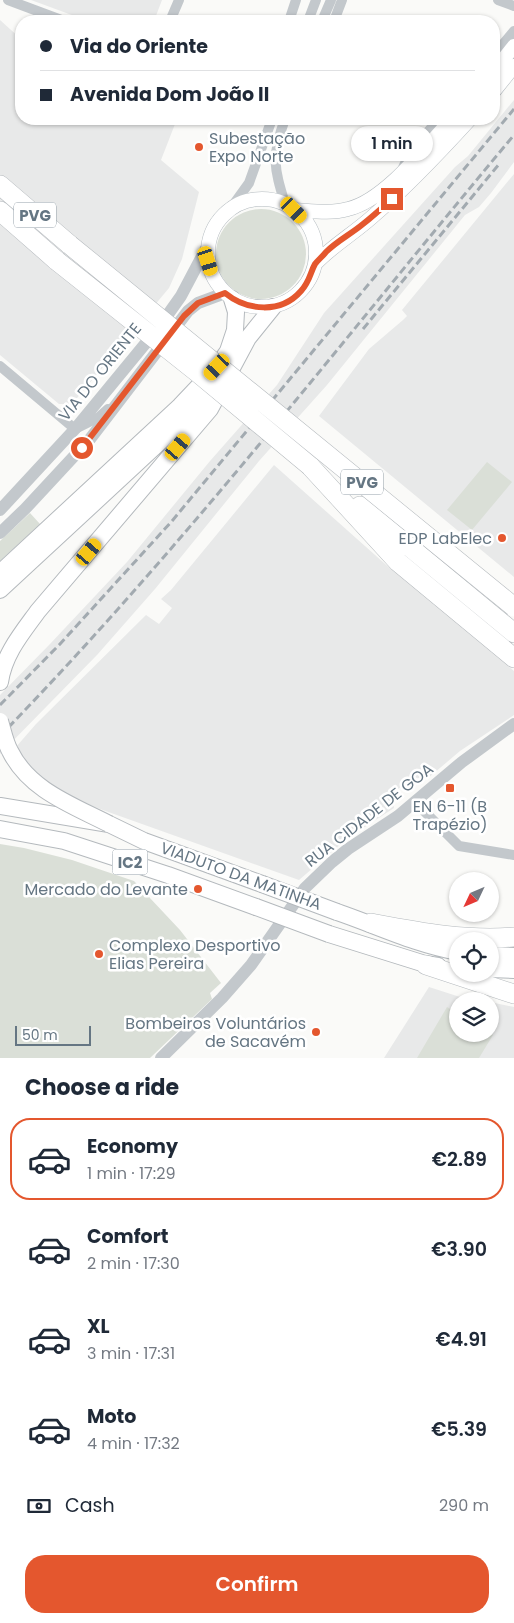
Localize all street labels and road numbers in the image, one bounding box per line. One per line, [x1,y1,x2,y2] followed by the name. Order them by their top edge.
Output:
[14,202,56,228] road number: PVG
[53,318,147,426] street label: VIA DO ORIENTE
[341,470,383,494] road number: PVG
[300,757,438,873] street label: RUA CIDADE DE GOA
[157,836,325,916] street label: VIADUTO DA MATINHA
[112,850,148,874] road number: IC2

